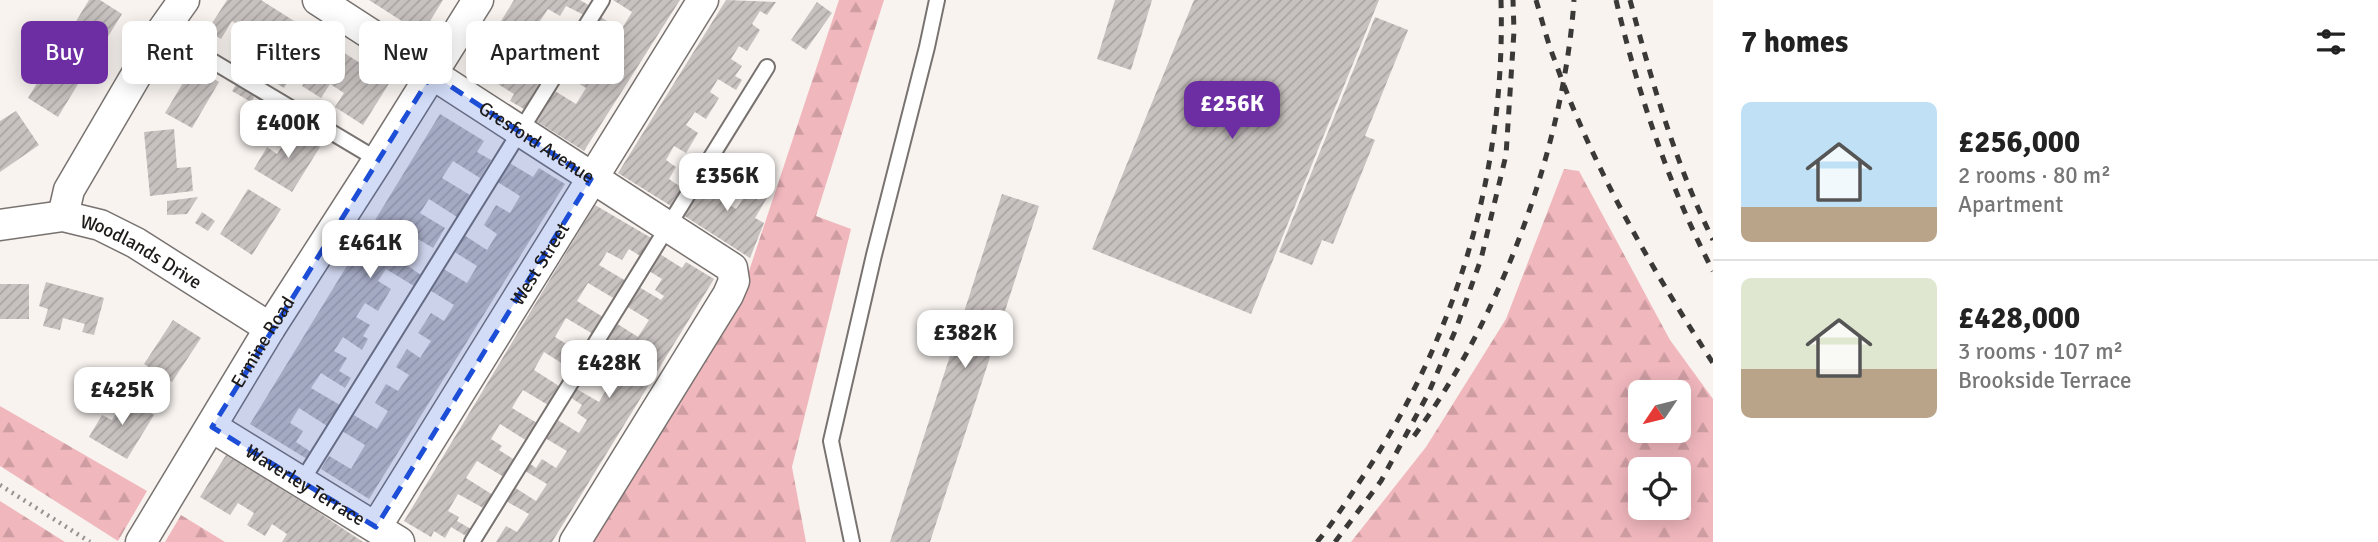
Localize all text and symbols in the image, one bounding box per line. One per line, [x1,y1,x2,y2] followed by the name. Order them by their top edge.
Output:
[21,21,108,84] chip: Buy
[122,21,217,84] chip: Rent
[231,21,345,84] chip: Filters
[359,21,452,84] chip: New
[466,21,624,84] chip: Apartment
[2312,23,2350,61] icon: filters
[1741,24,1848,61] text: 7 homes
[1183,82,1281,141] pin: £256K
[1200,89,1264,118] text: £256K
[474,96,599,189] street label: Gresford Avenue
[239,100,337,160] pin: £400K
[256,108,320,137] text: £400K
[1958,124,2080,161] text: £256,000
[1797,130,1881,214] icon: home
[678,154,776,213] pin: £356K
[695,161,759,190] text: £356K
[1958,161,2111,190] text: 2 rooms · 80 m²
[1958,190,2063,219] text: Apartment
[78,210,206,295] street label: Woodlands Drive
[505,218,575,310] street label: West Street
[321,220,419,280] pin: £461K
[338,228,402,257] text: £461K
[226,292,300,392] street label: Ermine Road
[1958,300,2080,337] text: £428,000
[1797,306,1881,390] icon: home
[916,310,1014,370] pin: £382K
[933,318,997,347] text: £382K
[1958,337,2123,366] text: 3 rooms · 107 m²
[560,340,658,400] pin: £428K
[577,348,641,377] text: £428K
[1958,366,2132,395] text: Brookside Terrace
[73,368,171,427] pin: £425K
[90,375,154,404] text: £425K
[1628,380,1690,443] north arrow
[1628,380,1691,520] map controls
[241,439,370,531] street label: Waverley Terrace
[1628,457,1691,520] button: locate

